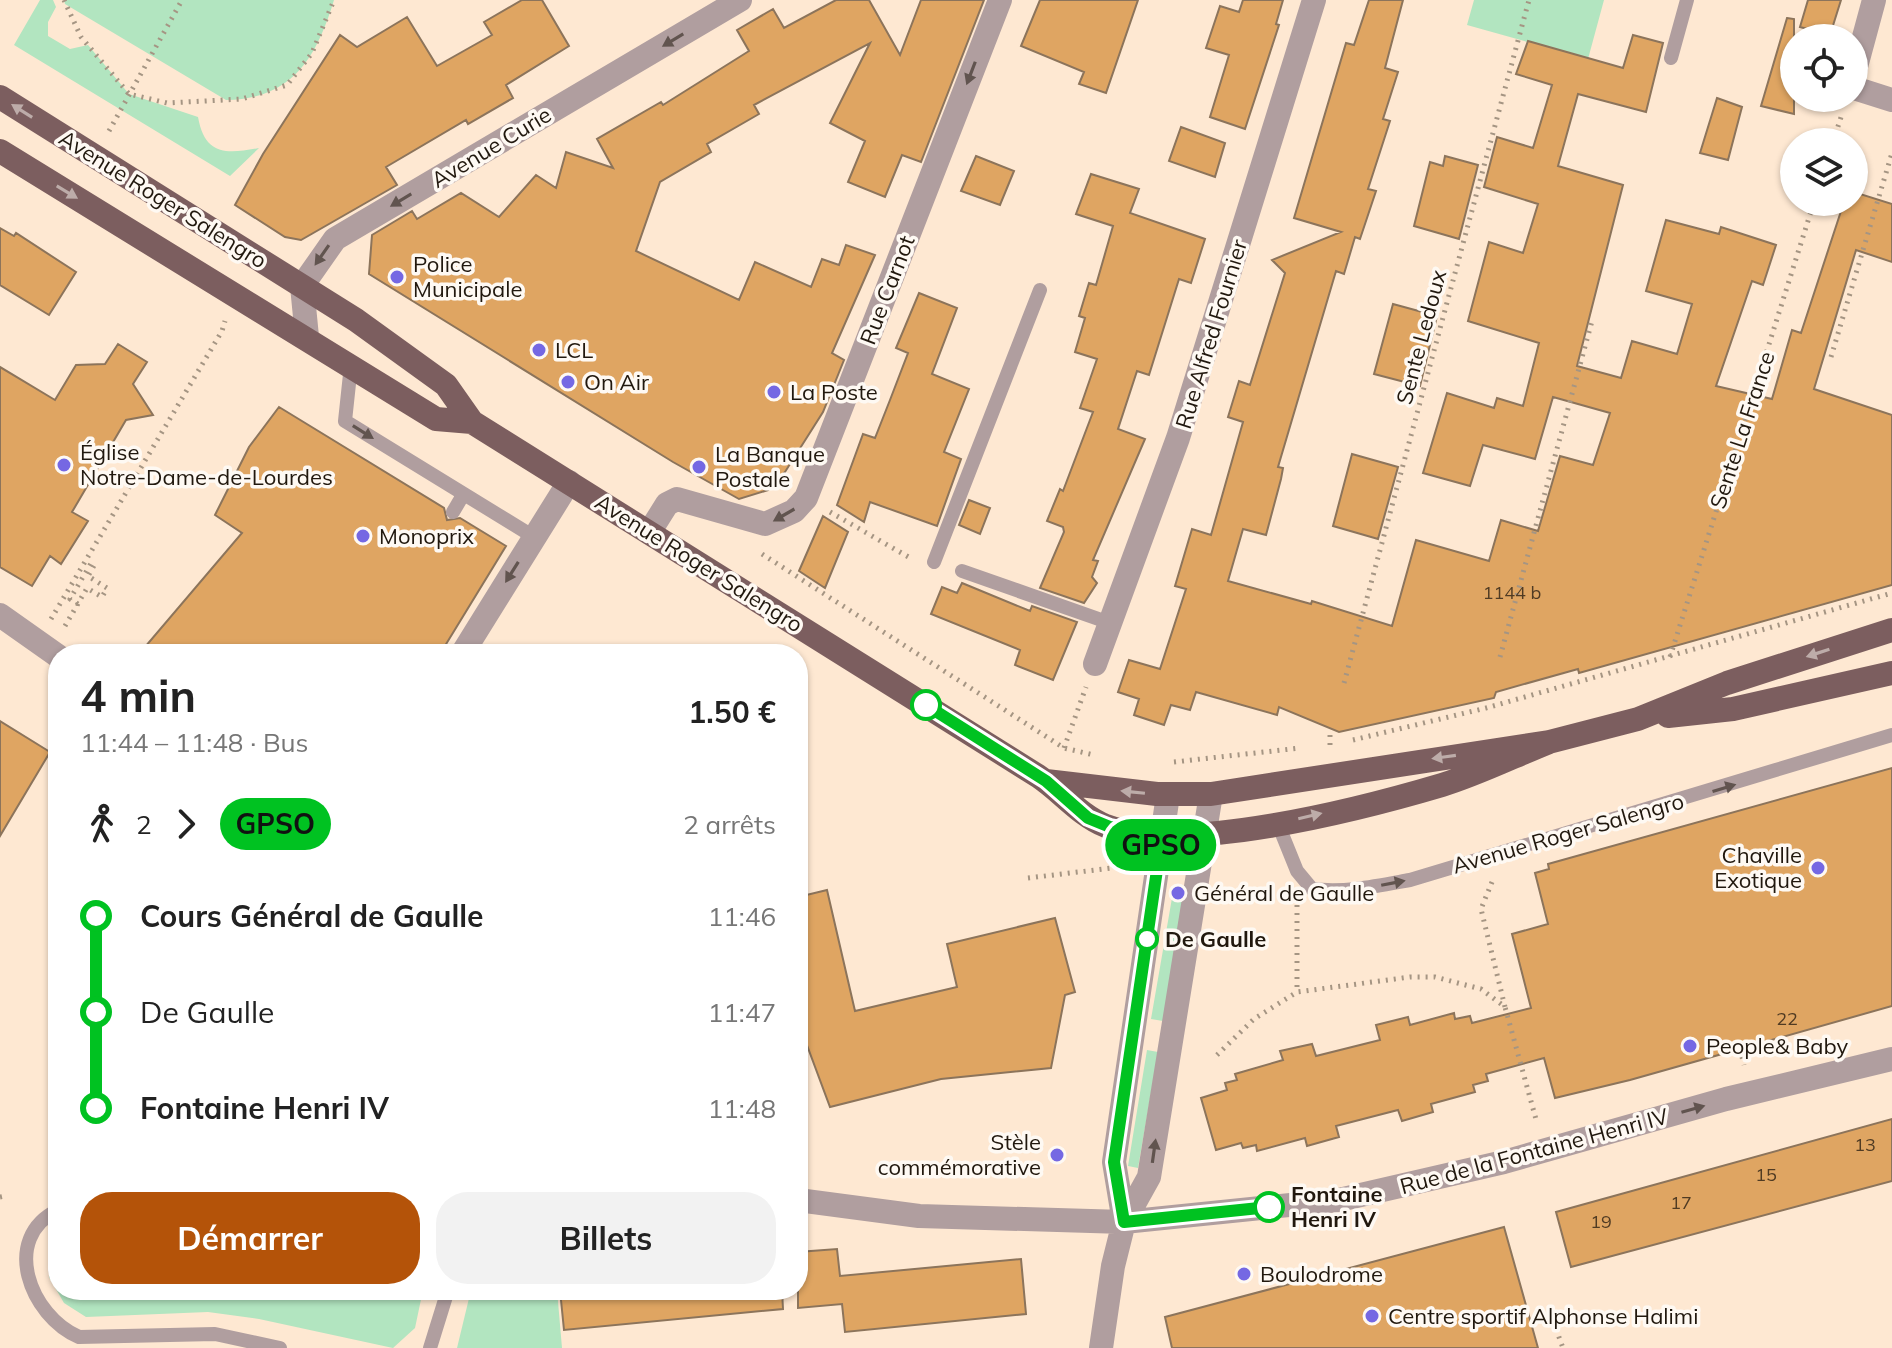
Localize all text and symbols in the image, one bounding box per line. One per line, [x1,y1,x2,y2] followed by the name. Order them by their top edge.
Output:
[1780,24,1868,216] map controls
[1780,24,1868,112] button: locate
[662,32,684,46] one-way arrow
[964,61,977,85] one-way arrow
[426,100,556,194] street label: Avenue Curie
[11,105,33,119] one-way arrow
[54,124,272,274] street label: Avenue Roger Salengro
[1780,128,1868,216] button: layers
[56,184,78,198] one-way arrow
[390,193,412,207] one-way arrow
[853,231,921,348] street label: Rue Carnot
[1169,236,1253,432] street label: Rue Alfred Fournier
[315,245,330,266] one-way arrow
[413,250,522,303] place label: Police Municipale
[1390,267,1452,407] street label: Sente Ledoux
[388,268,406,286] marker: Police Municipale
[555,336,593,364] place label: LCL
[530,341,548,359] marker: LCL
[1703,348,1781,512] street label: Sente La France
[584,368,649,396] place label: On Air
[559,373,577,391] marker: On Air
[790,378,878,406] place label: La Poste
[765,383,783,401] marker: La Poste
[352,425,374,439] one-way arrow
[80,438,333,491] place label: Église Notre-Dame-de-Lourdes
[715,440,825,493] place label: La Banque Postale
[55,456,73,474] marker: Église Notre-Dame-de-Lourdes
[690,458,708,476] marker: La Banque Postale
[590,488,808,638] street label: Avenue Roger Salengro
[773,508,795,522] one-way arrow
[379,522,474,550] place label: Monoprix
[354,527,372,545] marker: Monoprix
[506,561,520,583] one-way arrow
[1483,581,1541,604] house number: 1144 b
[1805,648,1829,660] one-way arrow
[80,668,196,723] text: 4 min
[911,690,941,720] unlabelled marker
[688,693,776,731] text: 1.50 €
[80,726,309,759] text: 11:44 – 11:48 · Bus
[1431,751,1456,764] one-way arrow
[1712,781,1736,793] one-way arrow
[1120,785,1145,798] one-way arrow
[1449,787,1687,879] street label: Avenue Roger Salengro
[80,802,124,846] icon: walk
[164,802,208,846] icon: forward
[236,806,315,841] text: GPSO
[136,808,152,841] text: 2
[683,808,776,841] text: 2 arrêts
[1297,810,1322,822] one-way arrow
[1105,819,1217,871] line badge: GPSO
[1121,827,1201,862] text: GPSO
[1714,841,1802,894] place label: Chaville Exotique
[1809,859,1827,877] marker: Chaville Exotique
[1381,876,1406,889] one-way arrow
[1194,879,1374,907] place label: Général de Gaulle
[1169,884,1187,902] marker: Général de Gaulle
[140,897,484,935] text: Cours Général de Gaulle
[708,900,776,933] text: 11:46
[1165,925,1266,953] place label: De Gaulle
[1136,928,1158,950] marker: De Gaulle
[140,993,274,1031] text: De Gaulle
[708,996,776,1029] text: 11:47
[1776,1007,1798,1030] house number: 22
[1706,1032,1848,1060] place label: People& Baby
[1681,1037,1699,1055] marker: People& Baby
[140,1089,389,1127] text: Fontaine Henri IV
[708,1092,776,1125] text: 11:48
[1397,1102,1672,1200] street label: Rue de la Fontaine Henri IV
[1680,1102,1705,1114] one-way arrow
[878,1128,1041,1181] place label: Stèle commémorative
[1854,1133,1876,1156] house number: 13
[1148,1138,1161,1163] one-way arrow
[1048,1146,1066,1164] marker: Stèle commémorative
[1755,1163,1777,1186] house number: 15
[1291,1180,1383,1233] place label: Fontaine Henri IV
[1670,1191,1692,1214] house number: 17
[80,1192,420,1284] button: Démarrer
[436,1192,776,1284] button: Billets
[1254,1192,1284,1222] marker: Fontaine Henri IV
[1590,1210,1612,1233] house number: 19
[1260,1260,1383,1288] place label: Boulodrome
[1235,1265,1253,1283] marker: Boulodrome
[1388,1302,1698,1330] place label: Centre sportif Alphonse Halimi
[1363,1307,1381,1325] marker: Centre sportif Alphonse Halimi

